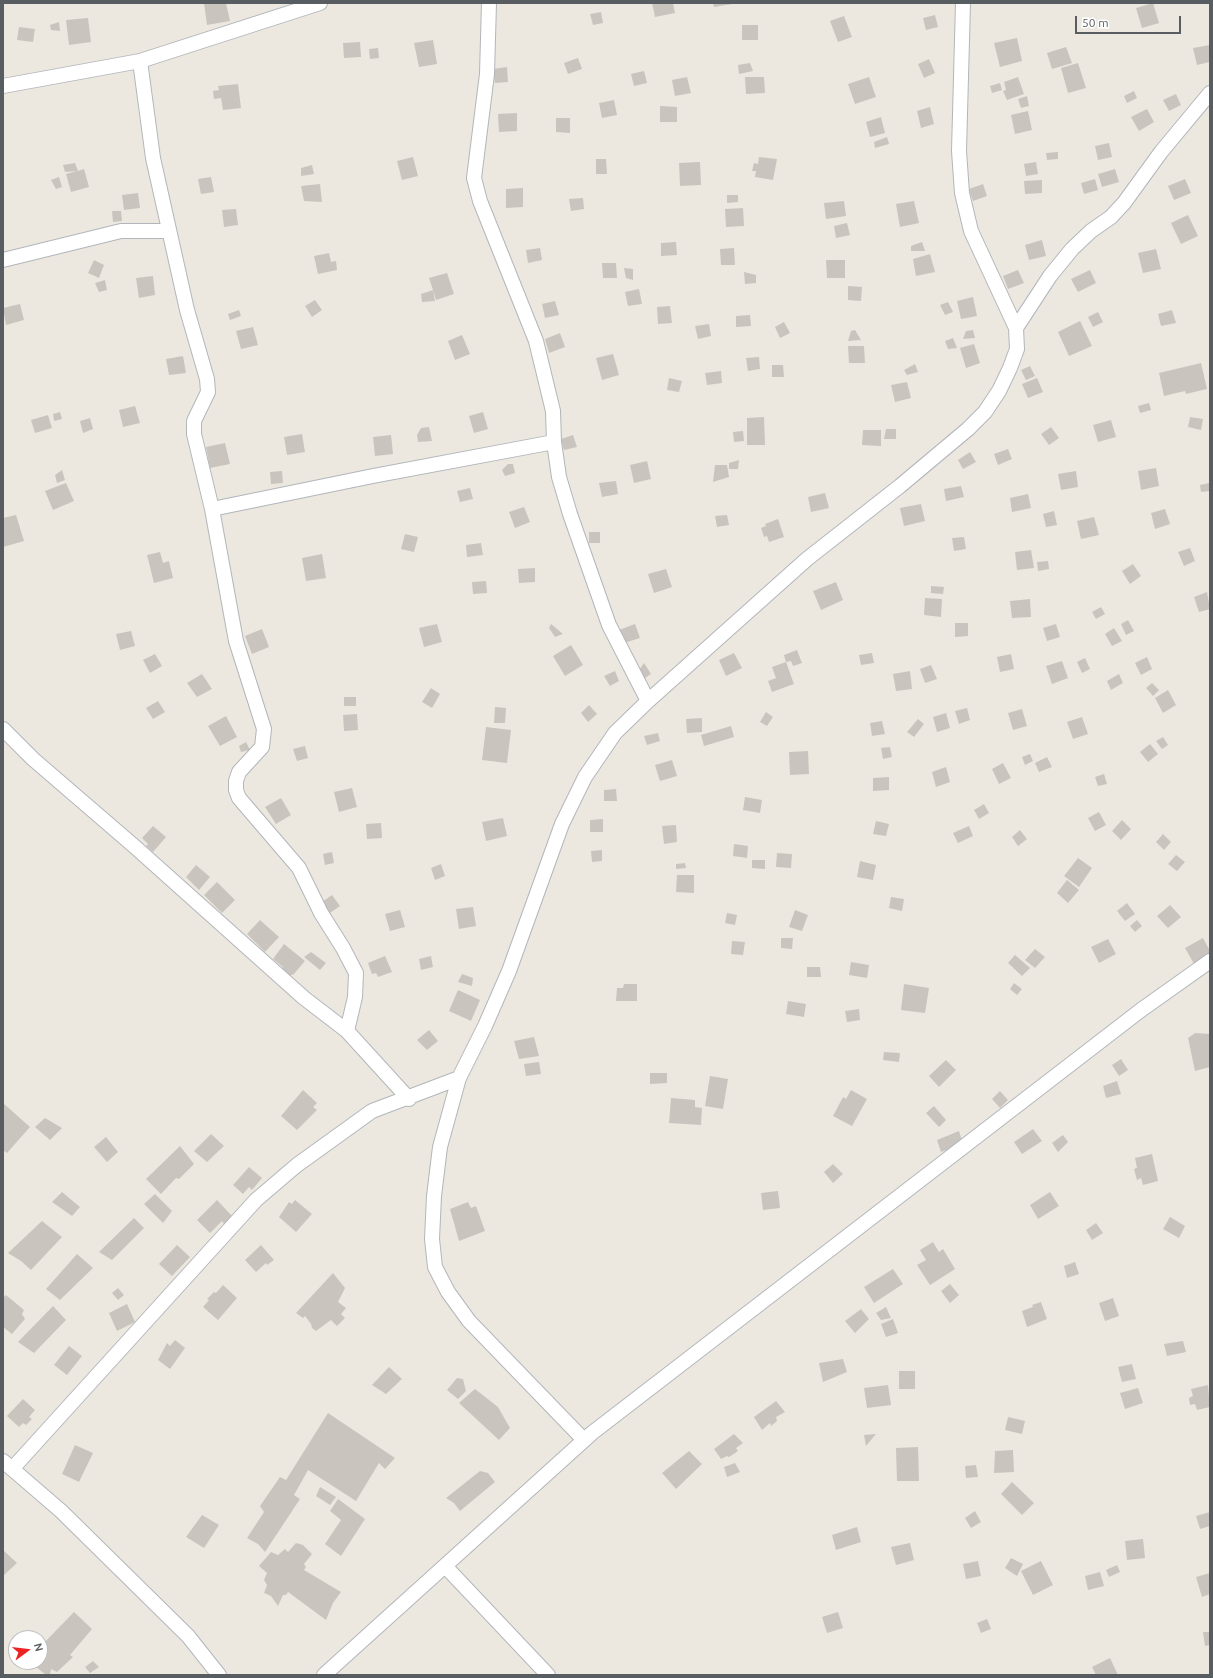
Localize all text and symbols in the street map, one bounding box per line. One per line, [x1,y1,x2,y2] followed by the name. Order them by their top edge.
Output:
[1077,8,1183,34] scale bar
[1082,16,1109,29] text: 50 m
[8,1630,48,1670] north arrow
[32,1642,45,1653] text: N

